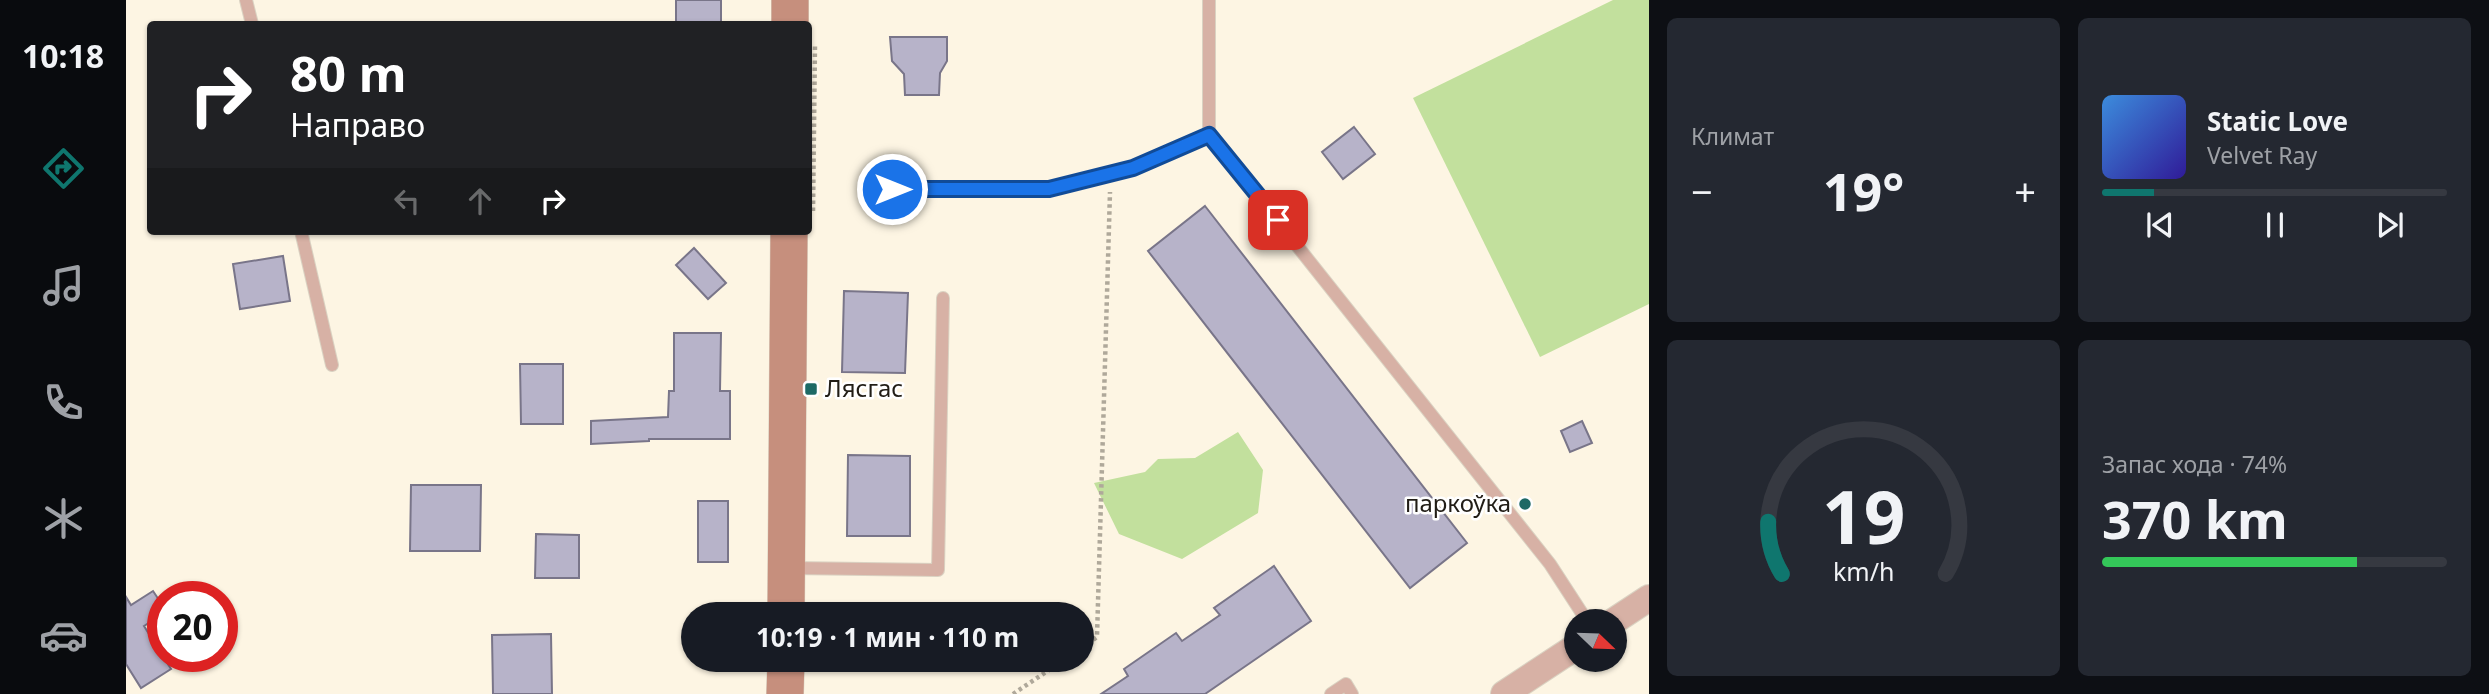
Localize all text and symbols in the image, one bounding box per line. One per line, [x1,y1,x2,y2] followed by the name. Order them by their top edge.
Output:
[22,34,104,77] text: 10:18
[290,40,407,106] text: 80 m
[175,49,266,140] icon: right
[290,103,425,146] text: Направо
[2207,103,2348,139] text: Static Love
[1691,120,1774,152] text: Климат
[2207,139,2317,171] text: Velvet Ray
[39,144,88,193] icon: directions
[855,152,929,226] position arrow
[1823,155,1904,226] text: 19°
[1691,165,1713,217] text: −
[2014,165,2036,217] text: +
[388,182,426,220] icon: left
[461,182,499,220] icon: ahead
[534,182,572,220] icon: right
[1248,190,1308,250] pin
[1259,201,1297,239] icon: arrive
[2141,206,2179,244] icon: previous
[2256,206,2294,244] icon: pause
[2371,206,2409,244] icon: next
[39,261,88,310] icon: music
[825,371,903,404] place label: Лясгас
[39,378,88,427] icon: phone
[803,381,819,397] marker: Лясгас
[2102,448,2287,480] text: Запас хода · 74%
[1822,466,1905,565] text: 19
[2102,483,2288,554] text: 370 km
[1405,486,1511,519] place label: паркоўка
[39,494,88,543] icon: climate
[1517,496,1533,512] marker: паркоўка
[1833,554,1894,588] text: km/h
[147,581,238,672] speed limit sign: 20
[1564,609,1628,672] north arrow
[1564,609,1627,672] map controls
[39,611,88,660] icon: car
[756,619,1019,655] text: 10:19 · 1 мин · 110 m

